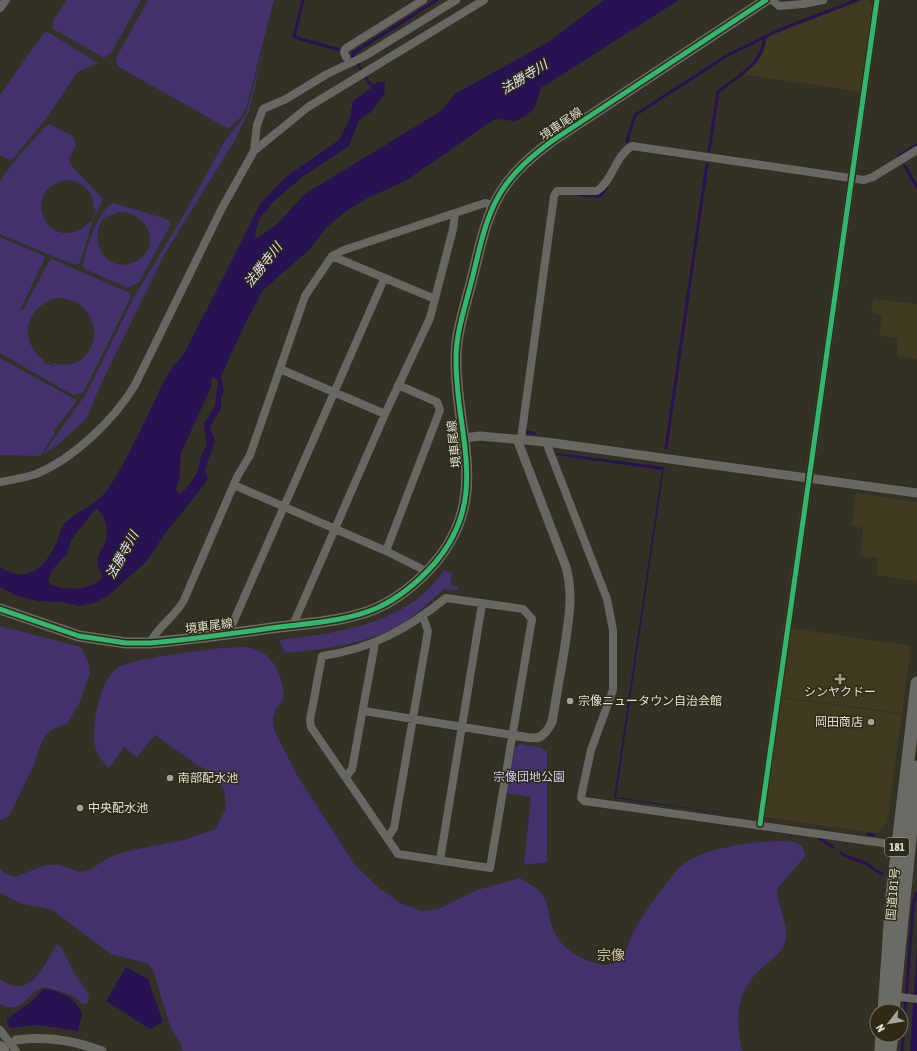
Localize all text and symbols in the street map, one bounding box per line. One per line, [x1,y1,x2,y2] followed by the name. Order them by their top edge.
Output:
[498,56,552,97] water label: 法勝寺川
[537,105,585,143] street label: 境車尾線
[241,238,286,290] water label: 法勝寺川
[445,419,463,469] street label: 境車尾線
[103,527,142,581] water label: 法勝寺川
[184,616,234,636] street label: 境車尾線
[835,674,845,684] marker: シンヤクドー
[804,685,876,699] place label: シンヤクドー
[578,694,722,708] place label: 宗像ニュータウン自治会館
[565,696,575,706] marker: 宗像ニュータウン自治会館
[815,715,863,729] place label: 岡田商店
[866,717,876,727] marker: 岡田商店
[493,770,565,784] park label: 宗像団地公園
[178,771,238,785] place label: 南部配水池
[165,773,175,783] marker: 南部配水池
[88,801,148,815] place label: 中央配水池
[75,803,85,813] marker: 中央配水池
[885,838,909,856] road number: 181
[884,867,902,921] street label: 国道181号
[597,947,625,963] district label: 宗像
[869,1003,909,1043] north arrow
[874,1022,887,1034] text: N

